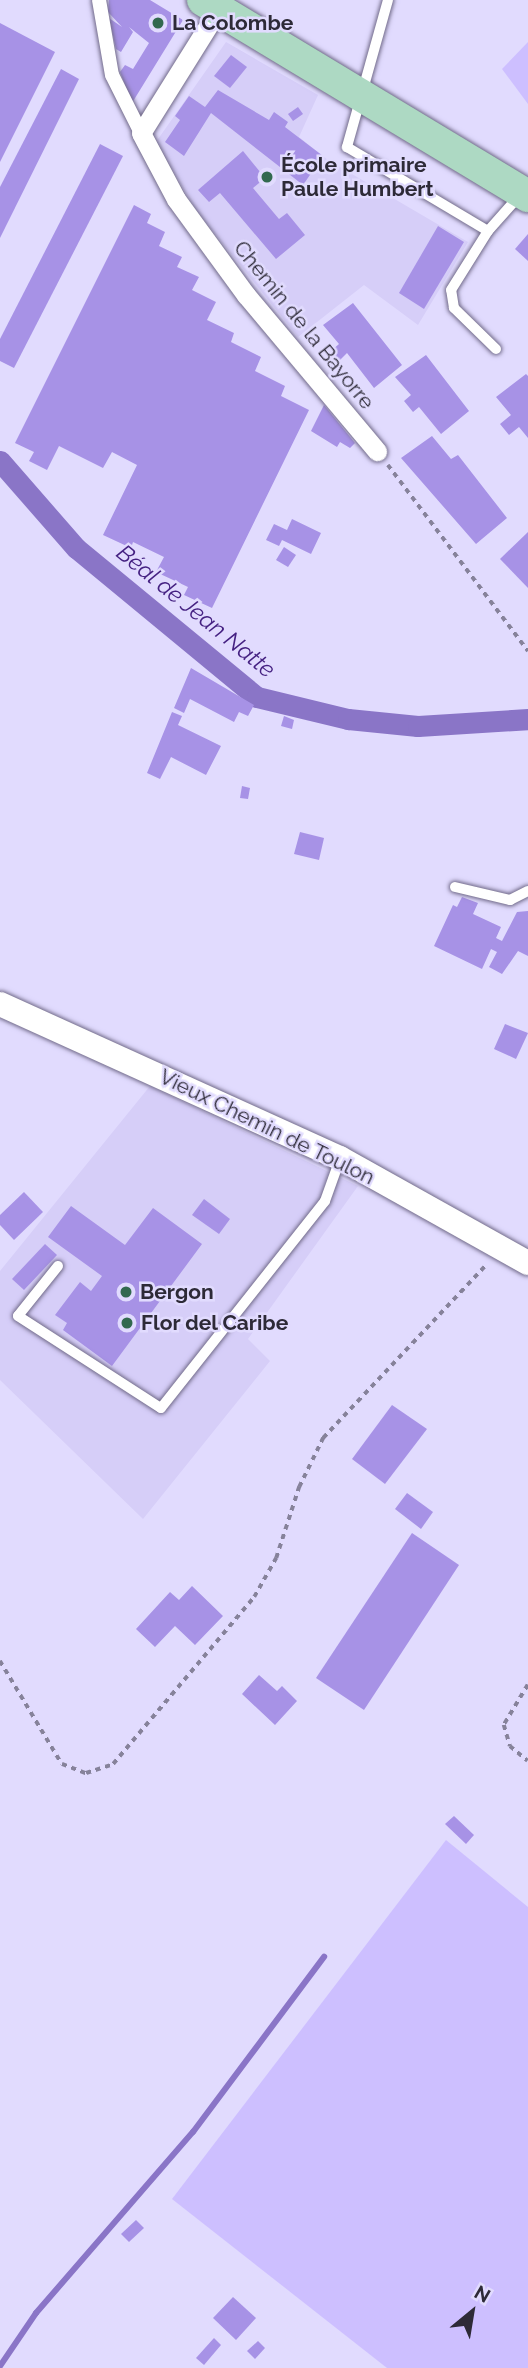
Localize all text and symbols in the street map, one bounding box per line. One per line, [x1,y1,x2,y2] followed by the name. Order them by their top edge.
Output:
[172,10,293,36] place label: La Colombe
[150,15,166,31] marker: La Colombe
[281,152,434,202] place label: École primaire Paule Humbert
[259,169,275,185] marker: École primaire Paule Humbert
[228,236,380,414] street label: Chemin de la Bayorre
[111,538,281,684] water label: Béal de Jean Natte
[155,1064,379,1190] street label: Vieux Chemin de Toulon
[140,1279,214,1305] place label: Bergon
[118,1284,134,1300] marker: Bergon
[141,1310,289,1336] place label: Flor del Caribe
[119,1315,135,1331] marker: Flor del Caribe
[437,2277,507,2347] north arrow
[471,2281,494,2307] text: N

